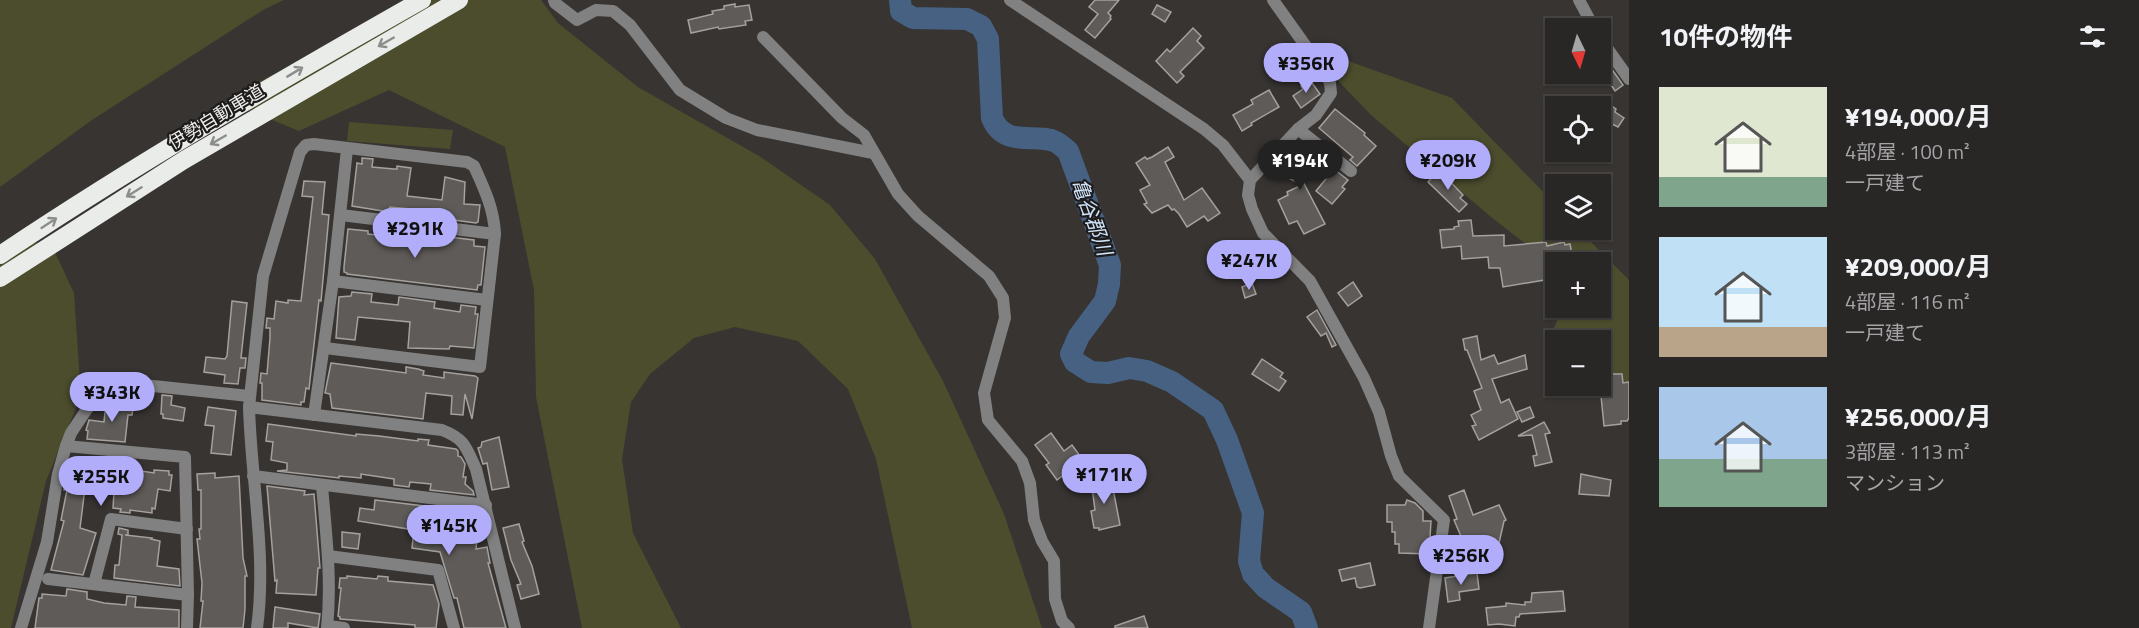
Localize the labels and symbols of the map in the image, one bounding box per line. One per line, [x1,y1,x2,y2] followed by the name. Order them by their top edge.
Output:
[1545,18,1611,84] north arrow
[378,36,395,48] one-way arrow
[1264,43,1348,94] pin: ¥356K
[286,65,303,77] one-way arrow
[163,77,269,156] street label: 伊勢自動車道
[210,135,227,147] one-way arrow
[1258,140,1342,191] pin: ¥194K
[1406,140,1490,191] pin: ¥209K
[1064,174,1121,262] water label: 亀谷郡川
[126,185,143,198] one-way arrow
[373,208,457,259] pin: ¥291K
[40,216,57,229] one-way arrow
[1207,240,1291,291] pin: ¥247K
[70,372,154,423] pin: ¥343K
[1062,454,1146,505] pin: ¥171K
[59,456,143,507] pin: ¥255K
[407,505,491,556] pin: ¥145K
[1419,535,1503,586] pin: ¥256K

